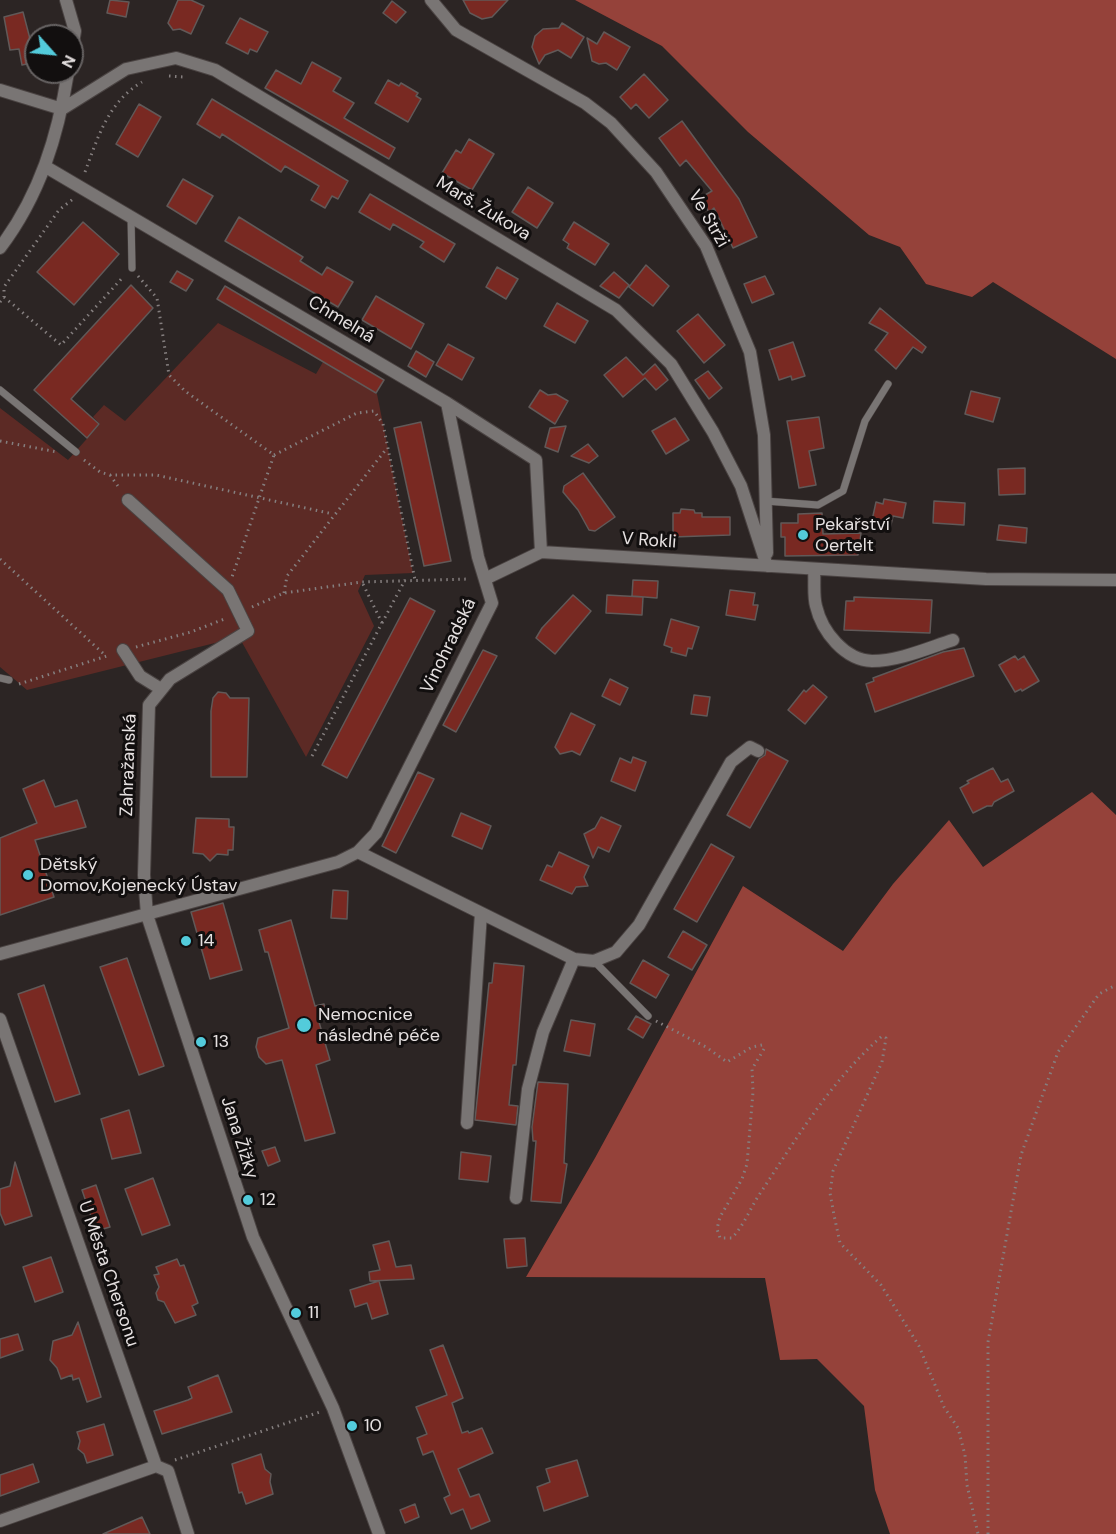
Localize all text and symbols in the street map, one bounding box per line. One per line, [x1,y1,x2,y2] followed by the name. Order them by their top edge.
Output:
[24,24,84,84] north arrow
[57,52,81,71] text: N
[432,172,534,246] street label: Marš. Žukova
[683,186,733,252] street label: Ve Strži
[304,292,378,348] street label: Chmelná
[815,514,890,556] place label: Pekařství Oertelt
[621,528,677,554] street label: V Rokli
[796,528,810,542] marker: Pekařství Oertelt
[417,595,481,697] street label: Vinohradská
[116,713,142,817] street label: Zahražanská
[40,854,238,896] place label: Dětský Domov,Kojenecký Ústav
[21,868,35,882] marker: Dětský Domov,Kojenecký Ústav
[198,930,215,952] place label: 14
[179,934,193,948] marker: 14
[318,1004,440,1046] place label: Nemocnice následné péče
[295,1016,313,1034] marker: Nemocnice následné péče
[213,1031,229,1053] place label: 13
[194,1035,208,1049] marker: 13
[216,1094,262,1182] street label: Jana Žižky
[260,1189,276,1211] place label: 12
[241,1193,255,1207] marker: 12
[73,1198,143,1350] street label: U Města Chersonu
[308,1302,319,1324] place label: 11
[289,1306,303,1320] marker: 11
[364,1415,382,1437] place label: 10
[345,1419,359,1433] marker: 10

